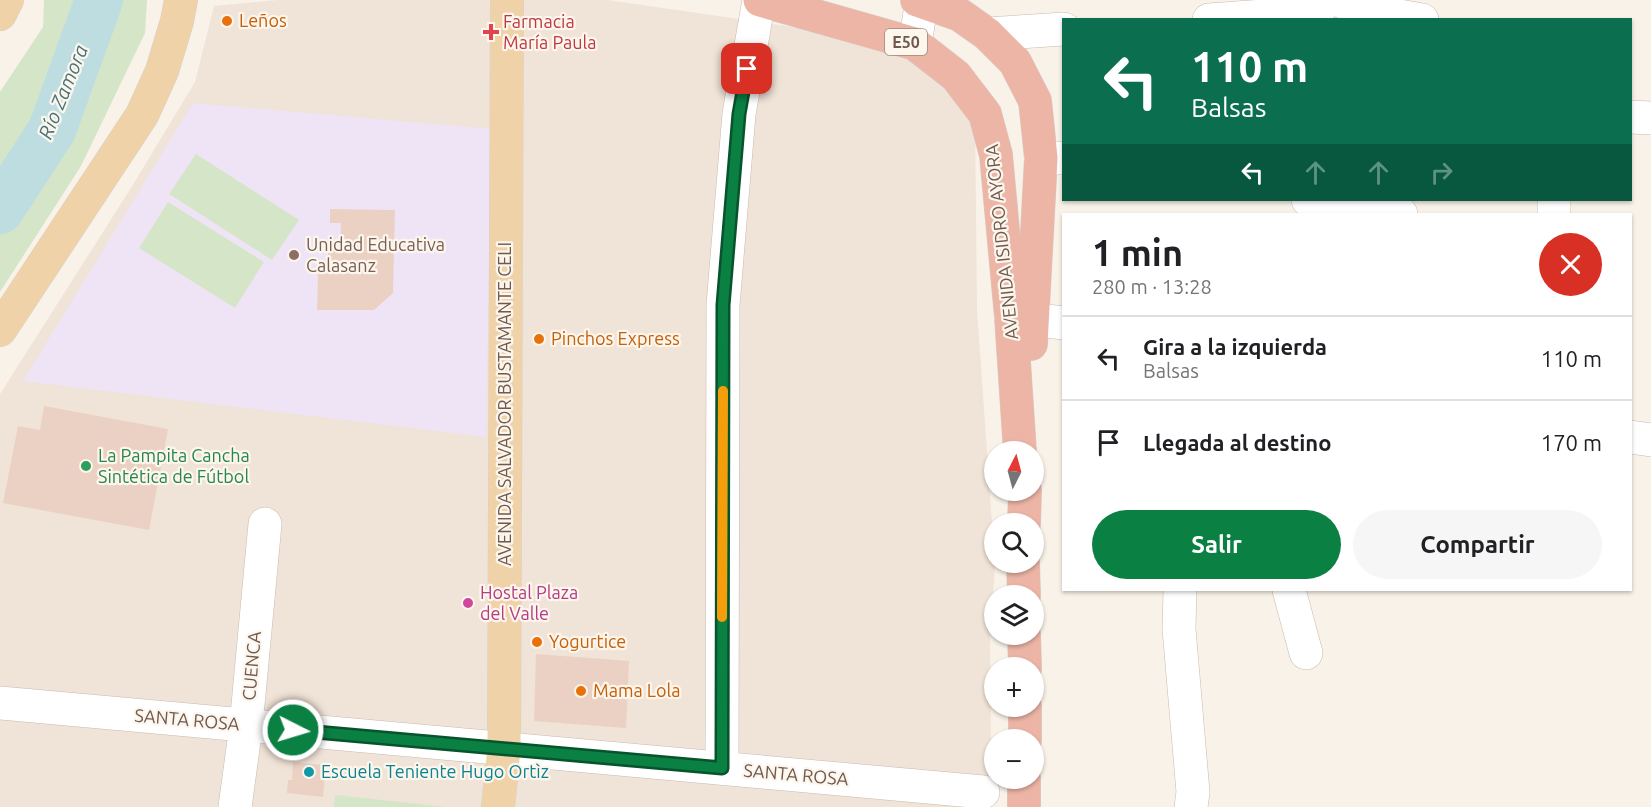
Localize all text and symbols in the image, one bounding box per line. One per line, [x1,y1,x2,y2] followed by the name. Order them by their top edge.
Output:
[239,10,287,30] place label: Leños
[503,11,597,52] place label: Farmacia María Paula
[220,14,234,28] marker: Leños
[484,25,498,39] marker: Farmacia María Paula
[885,29,927,55] road number: E50
[33,41,92,142] water label: Río Zamora
[1092,42,1170,120] icon: left
[721,43,772,94] pin
[1191,43,1308,90] text: 110 m
[730,52,763,85] icon: arrive
[1191,92,1266,122] text: Balsas
[981,143,1021,341] street label: AVENIDA ISIDRO AYORA
[1236,156,1269,189] icon: left
[1299,156,1332,189] icon: ahead
[1362,156,1395,189] icon: ahead
[1425,156,1458,189] icon: right
[1092,232,1183,273] text: 1 min
[1539,233,1602,296] button: close
[306,234,445,275] place label: Unidad Educativa Calasanz
[494,242,514,566] street label: AVENIDA SALVADOR BUSTAMANTE CELI
[287,248,301,262] marker: Unidad Educativa Calasanz
[1092,275,1212,298] text: 280 m · 13:28
[551,328,680,348] place label: Pinchos Express
[532,332,546,346] marker: Pinchos Express
[1143,334,1327,359] text: Gira a la izquierda
[1092,342,1125,375] icon: left
[1541,346,1602,371] text: 110 m
[1143,359,1199,382] text: Balsas
[1092,426,1125,459] icon: arrive
[1143,430,1331,455] text: Llegada al destino
[1541,430,1602,455] text: 170 m
[984,441,1044,501] north arrow
[984,441,1044,789] map controls
[98,445,250,486] place label: La Pampita Cancha Sintética de Fútbol
[79,459,93,473] marker: La Pampita Cancha Sintética de Fútbol
[1092,510,1341,579] button: Salir
[1353,510,1602,579] button: Compartir
[984,513,1044,573] button: search
[480,582,578,623] place label: Hostal Plaza del Valle
[984,585,1044,645] button: layers
[461,596,475,610] marker: Hostal Plaza del Valle
[238,630,264,701] street label: CUENCA
[549,631,626,651] place label: Yogurtice
[530,635,544,649] marker: Yogurtice
[984,657,1044,717] button: +
[593,680,681,700] place label: Mama Lola
[574,684,588,698] marker: Mama Lola
[261,698,325,762] position arrow
[134,704,241,734] street label: SANTA ROSA
[984,729,1044,789] button: −
[743,759,850,789] street label: SANTA ROSA
[321,761,549,781] place label: Escuela Teniente Hugo Ortìz
[302,765,316,779] marker: Escuela Teniente Hugo Ortìz

